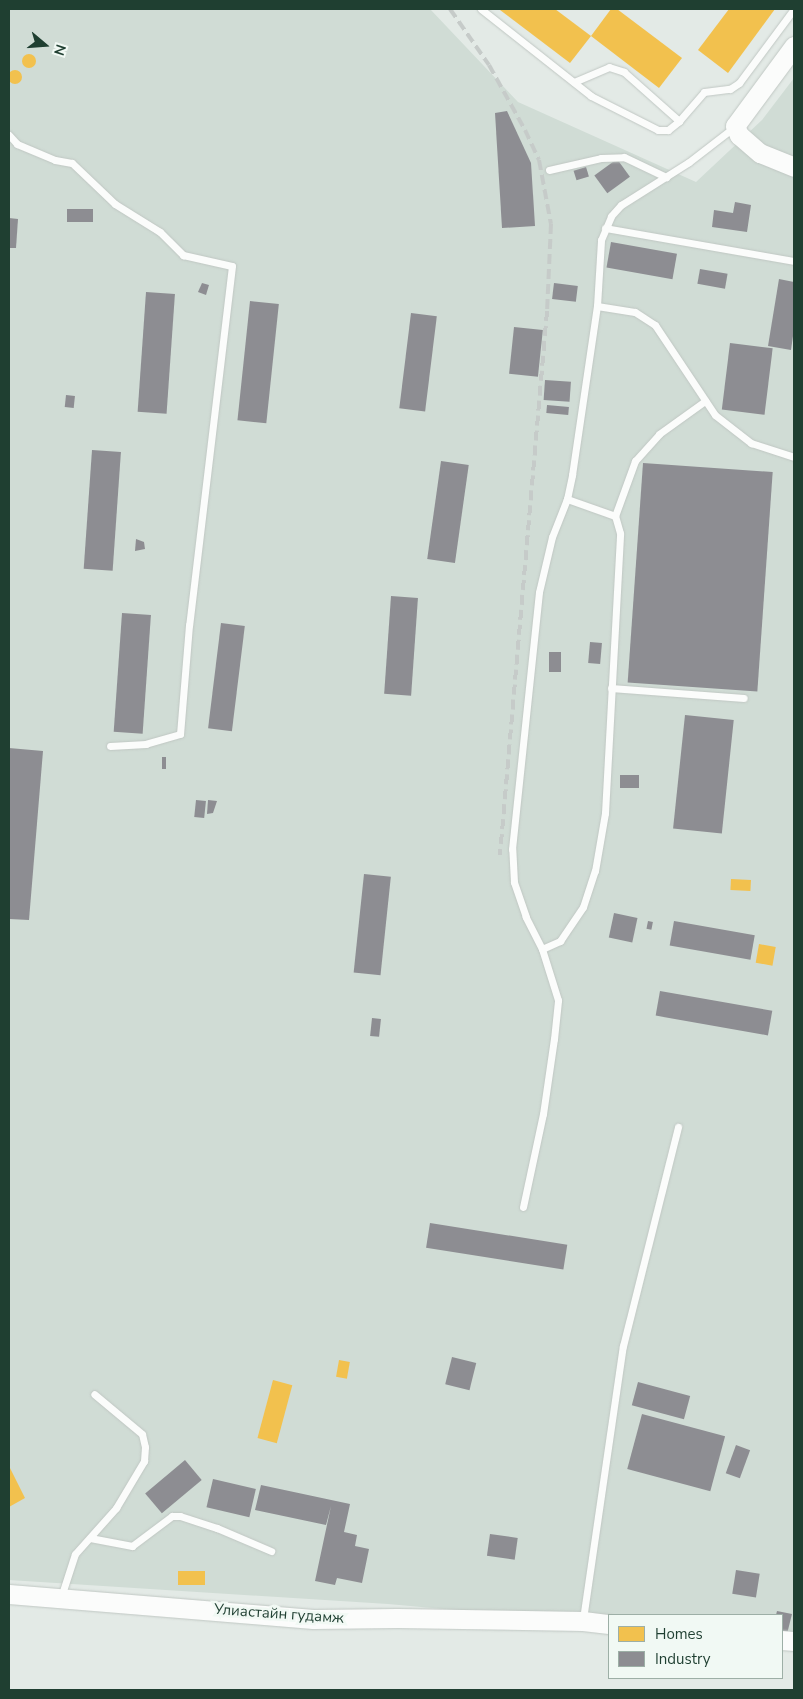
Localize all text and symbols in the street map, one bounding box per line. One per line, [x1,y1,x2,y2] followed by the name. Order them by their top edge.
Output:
[20,20,70,70] north arrow
[49,42,70,58] text: N
[214,1600,344,1628] street label: Улиастайн гудамж
[608,1614,783,1679] legend
[655,1624,703,1644] text: Homes
[655,1649,710,1669] text: Industry

